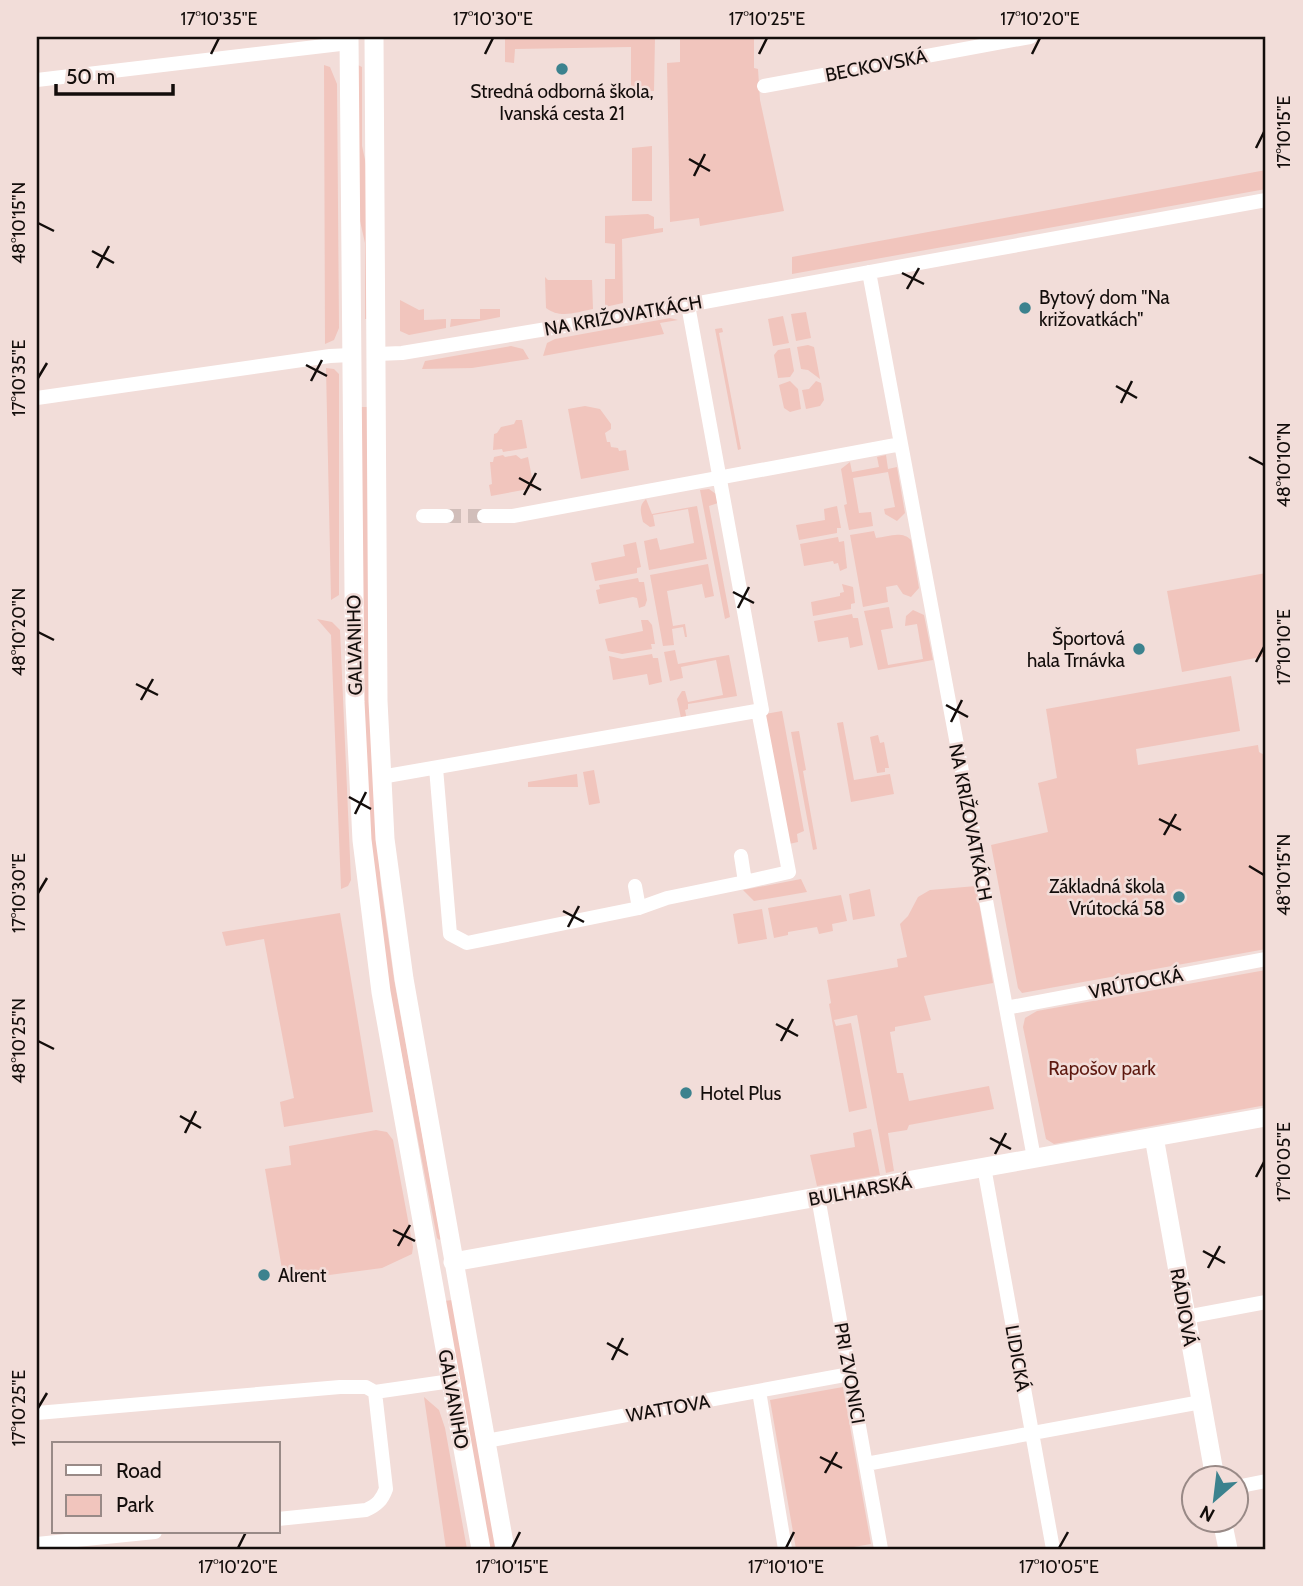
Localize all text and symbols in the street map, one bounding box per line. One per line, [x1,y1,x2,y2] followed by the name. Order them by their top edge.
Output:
[181,8,257,30] text: 17°10'35"E
[453,8,533,30] text: 17°10'30"E
[729,8,805,30] text: 17°10'25"E
[1000,8,1080,30] text: 17°10'20"E
[823,43,929,87] street label: BECKOVSKÁ
[56,52,173,96] scale bar
[554,61,570,77] marker: Stredná odborná škola, Ivanská cesta 21
[66,64,115,89] text: 50 m
[470,80,654,125] place label: Stredná odborná škola, Ivanská cesta 21
[1273,95,1295,169] text: 17°10'15"E
[8,182,30,264] text: 48°10'15"N
[1039,286,1170,331] place label: Bytový dom "Na križovatkách"
[542,289,704,341] street label: NA KRIŽOVATKÁCH
[1017,300,1033,316] marker: Bytový dom "Na križovatkách"
[8,340,30,416] text: 17°10'35"E
[1273,423,1295,507] text: 48°10'10"N
[8,588,30,676] text: 48°10'20"N
[342,594,367,696] street label: GALVANIHO
[1273,609,1295,685] text: 17°10'10"E
[1027,626,1125,672] place label: Športová hala Trnávka
[1131,641,1147,657] marker: Športová hala Trnávka
[944,741,998,903] street label: NA KRIŽOVATKÁCH
[1273,834,1295,916] text: 48°10'15"N
[8,853,30,933] text: 17°10'30"E
[1049,875,1165,920] place label: Základná škola Vrútocká 58
[1171,889,1187,905] marker: Základná škola Vrútocká 58
[1087,962,1185,1004] street label: VRÚTOCKÁ
[8,998,30,1084] text: 48°10'25"N
[1048,1057,1156,1080] park label: Rapošov park
[700,1082,781,1105] place label: Hotel Plus
[678,1085,694,1101] marker: Hotel Plus
[1273,1122,1295,1202] text: 17°10'05"E
[806,1169,914,1211] street label: BULHARSKÁ
[278,1264,327,1287] place label: Alrent
[1165,1266,1203,1348] street label: RÁDIOVÁ
[256,1267,272,1283] marker: Alrent
[829,1321,870,1426] street label: PRI ZVONICI
[1000,1323,1036,1393] street label: LIDICKÁ
[433,1348,474,1451] street label: GALVANIHO
[8,1370,30,1446] text: 17°10'25"E
[624,1390,712,1427] street label: WATTOVA
[52,1442,280,1534] legend
[116,1458,162,1483] text: Road
[1180,1464,1250,1534] north arrow
[116,1492,154,1517] text: Park
[1196,1500,1219,1527] text: N
[198,1556,278,1578] text: 17°10'20"E
[475,1556,549,1578] text: 17°10'15"E
[748,1556,824,1578] text: 17°10'10"E
[1019,1556,1099,1578] text: 17°10'05"E

